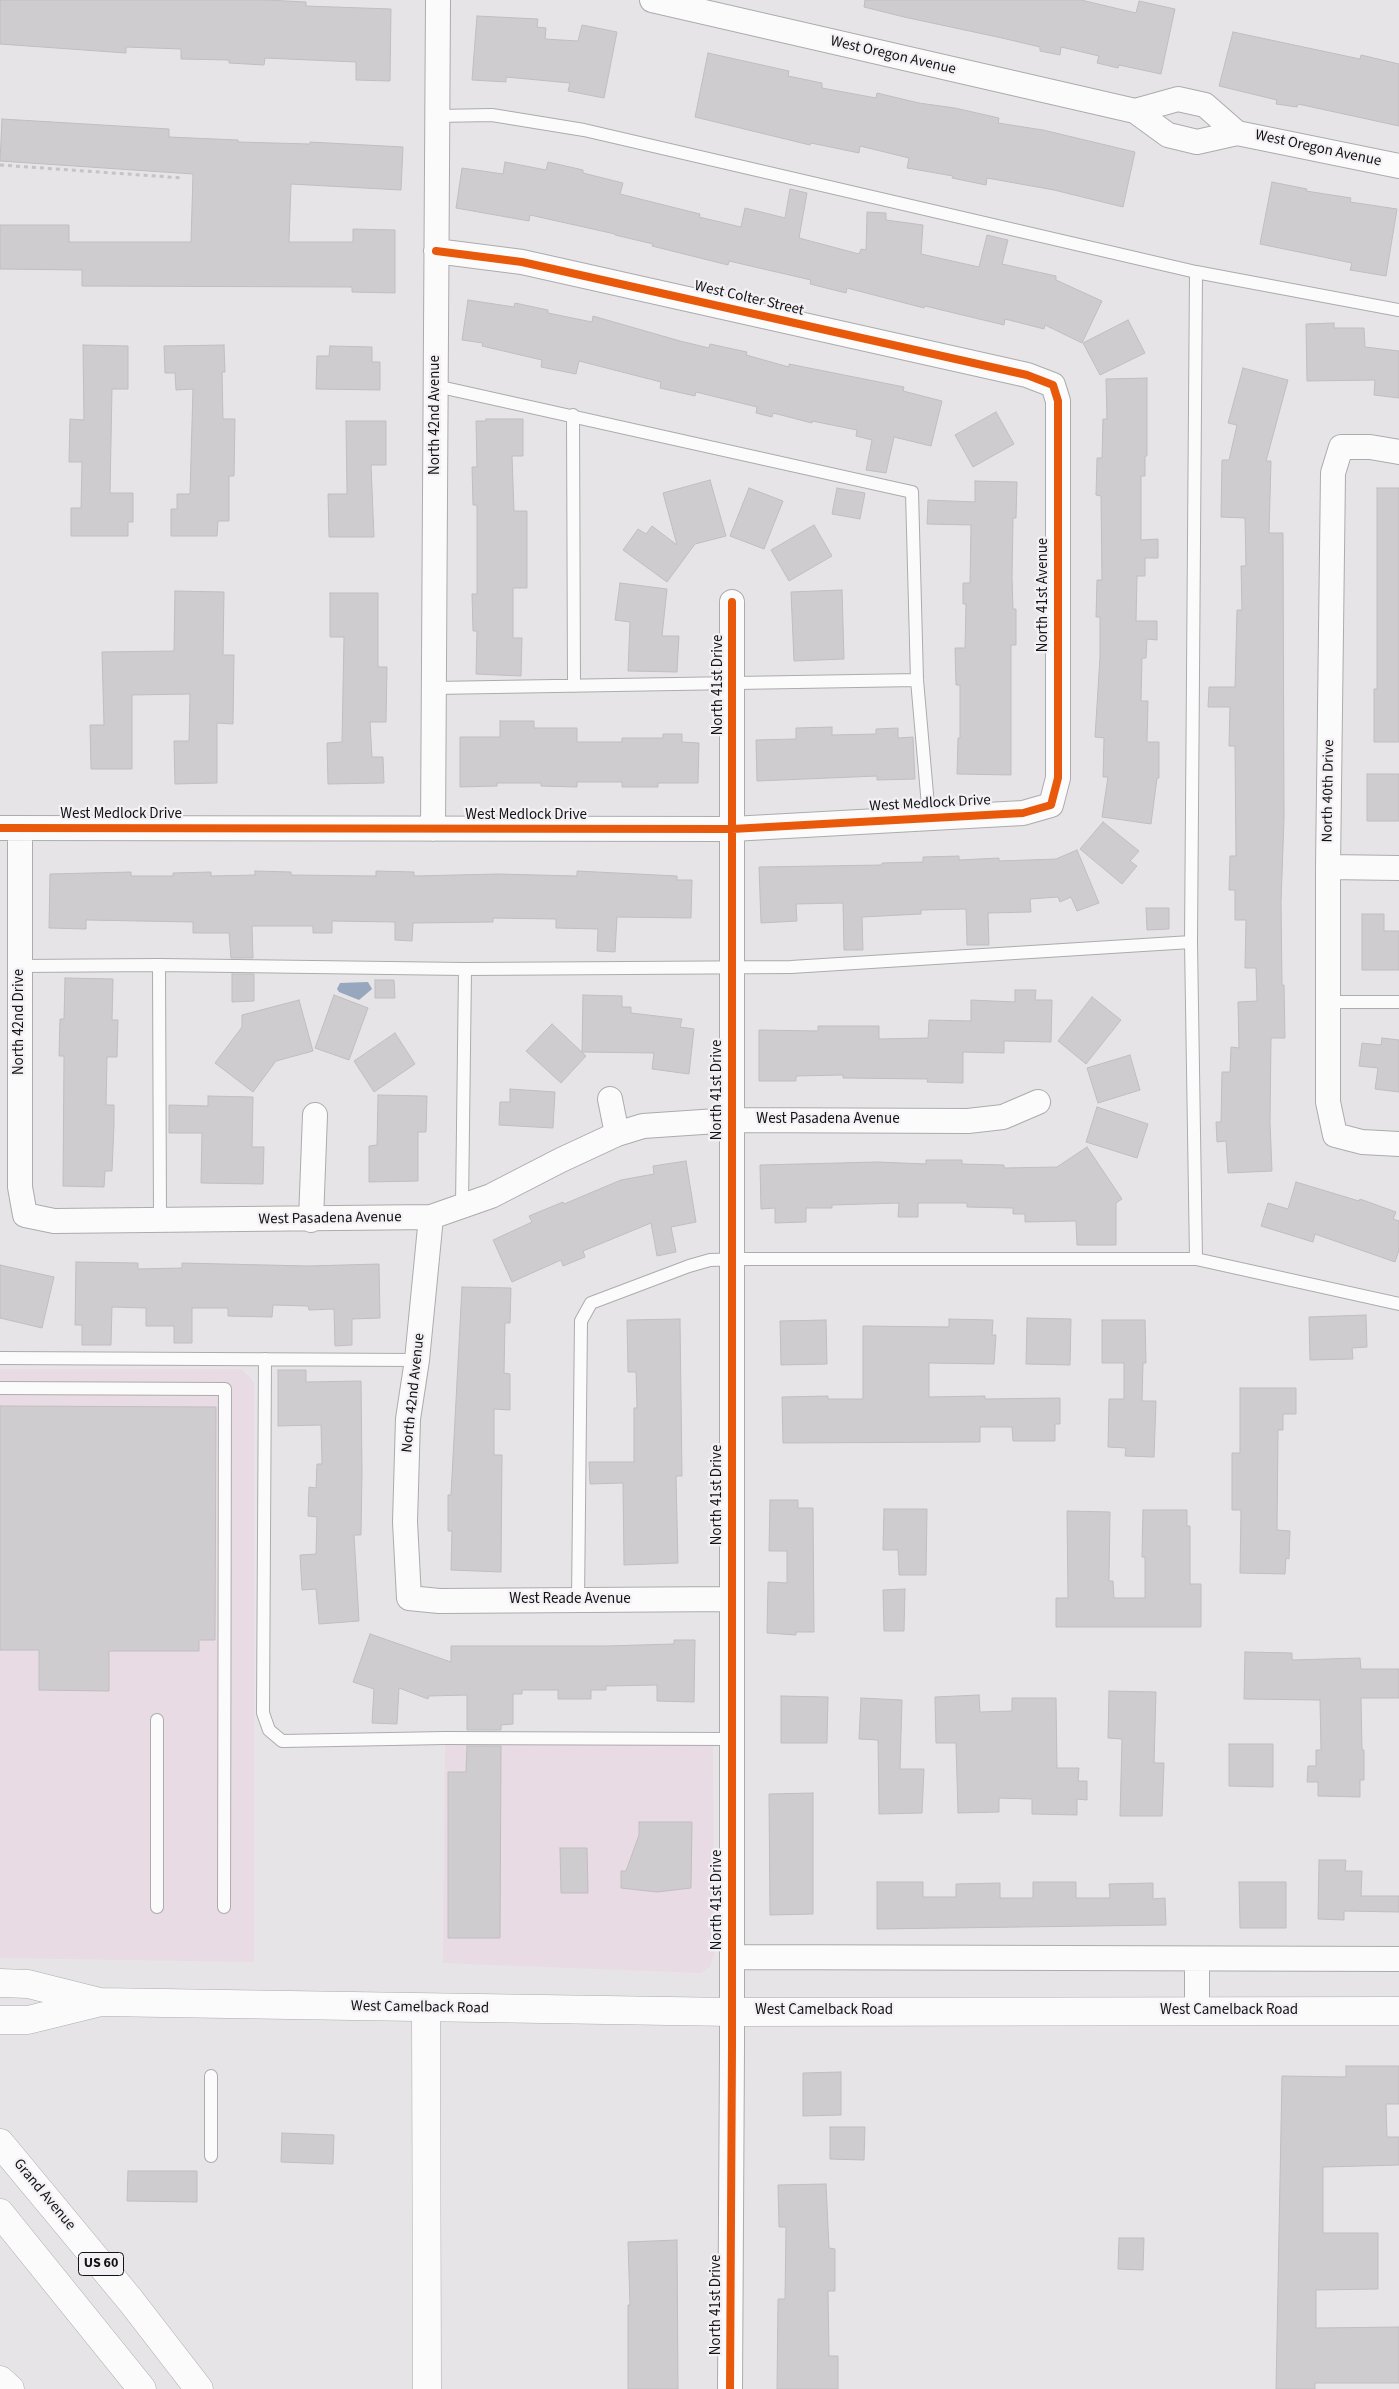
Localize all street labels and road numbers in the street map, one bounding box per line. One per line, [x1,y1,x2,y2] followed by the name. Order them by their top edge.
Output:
[828,33,958,79] street label: West Oregon Avenue
[1253,127,1383,171] street label: West Oregon Avenue
[692,278,806,320] street label: West Colter Street
[427,355,445,475] street label: North 42nd Avenue
[1035,538,1053,652] street label: North 41st Avenue
[710,635,728,735] street label: North 41st Drive
[1319,739,1339,843] street label: North 40th Drive
[869,792,991,816] street label: West Medlock Drive
[60,806,182,824] street label: West Medlock Drive
[465,807,587,825] street label: West Medlock Drive
[11,969,29,1075] street label: North 42nd Drive
[709,1040,727,1140] street label: North 41st Drive
[756,1111,900,1129] street label: West Pasadena Avenue
[258,1209,402,1229] street label: West Pasadena Avenue
[399,1332,429,1454] street label: North 42nd Avenue
[709,1445,727,1545] street label: North 41st Drive
[509,1591,631,1609] street label: West Reade Avenue
[709,1850,727,1950] street label: North 41st Drive
[351,1998,489,2018] street label: West Camelback Road
[755,2002,893,2020] street label: West Camelback Road
[1160,2002,1298,2020] street label: West Camelback Road
[9,2156,79,2234] street label: Grand Avenue
[78,2252,124,2276] road number: US 60
[708,2255,726,2355] street label: North 41st Drive

